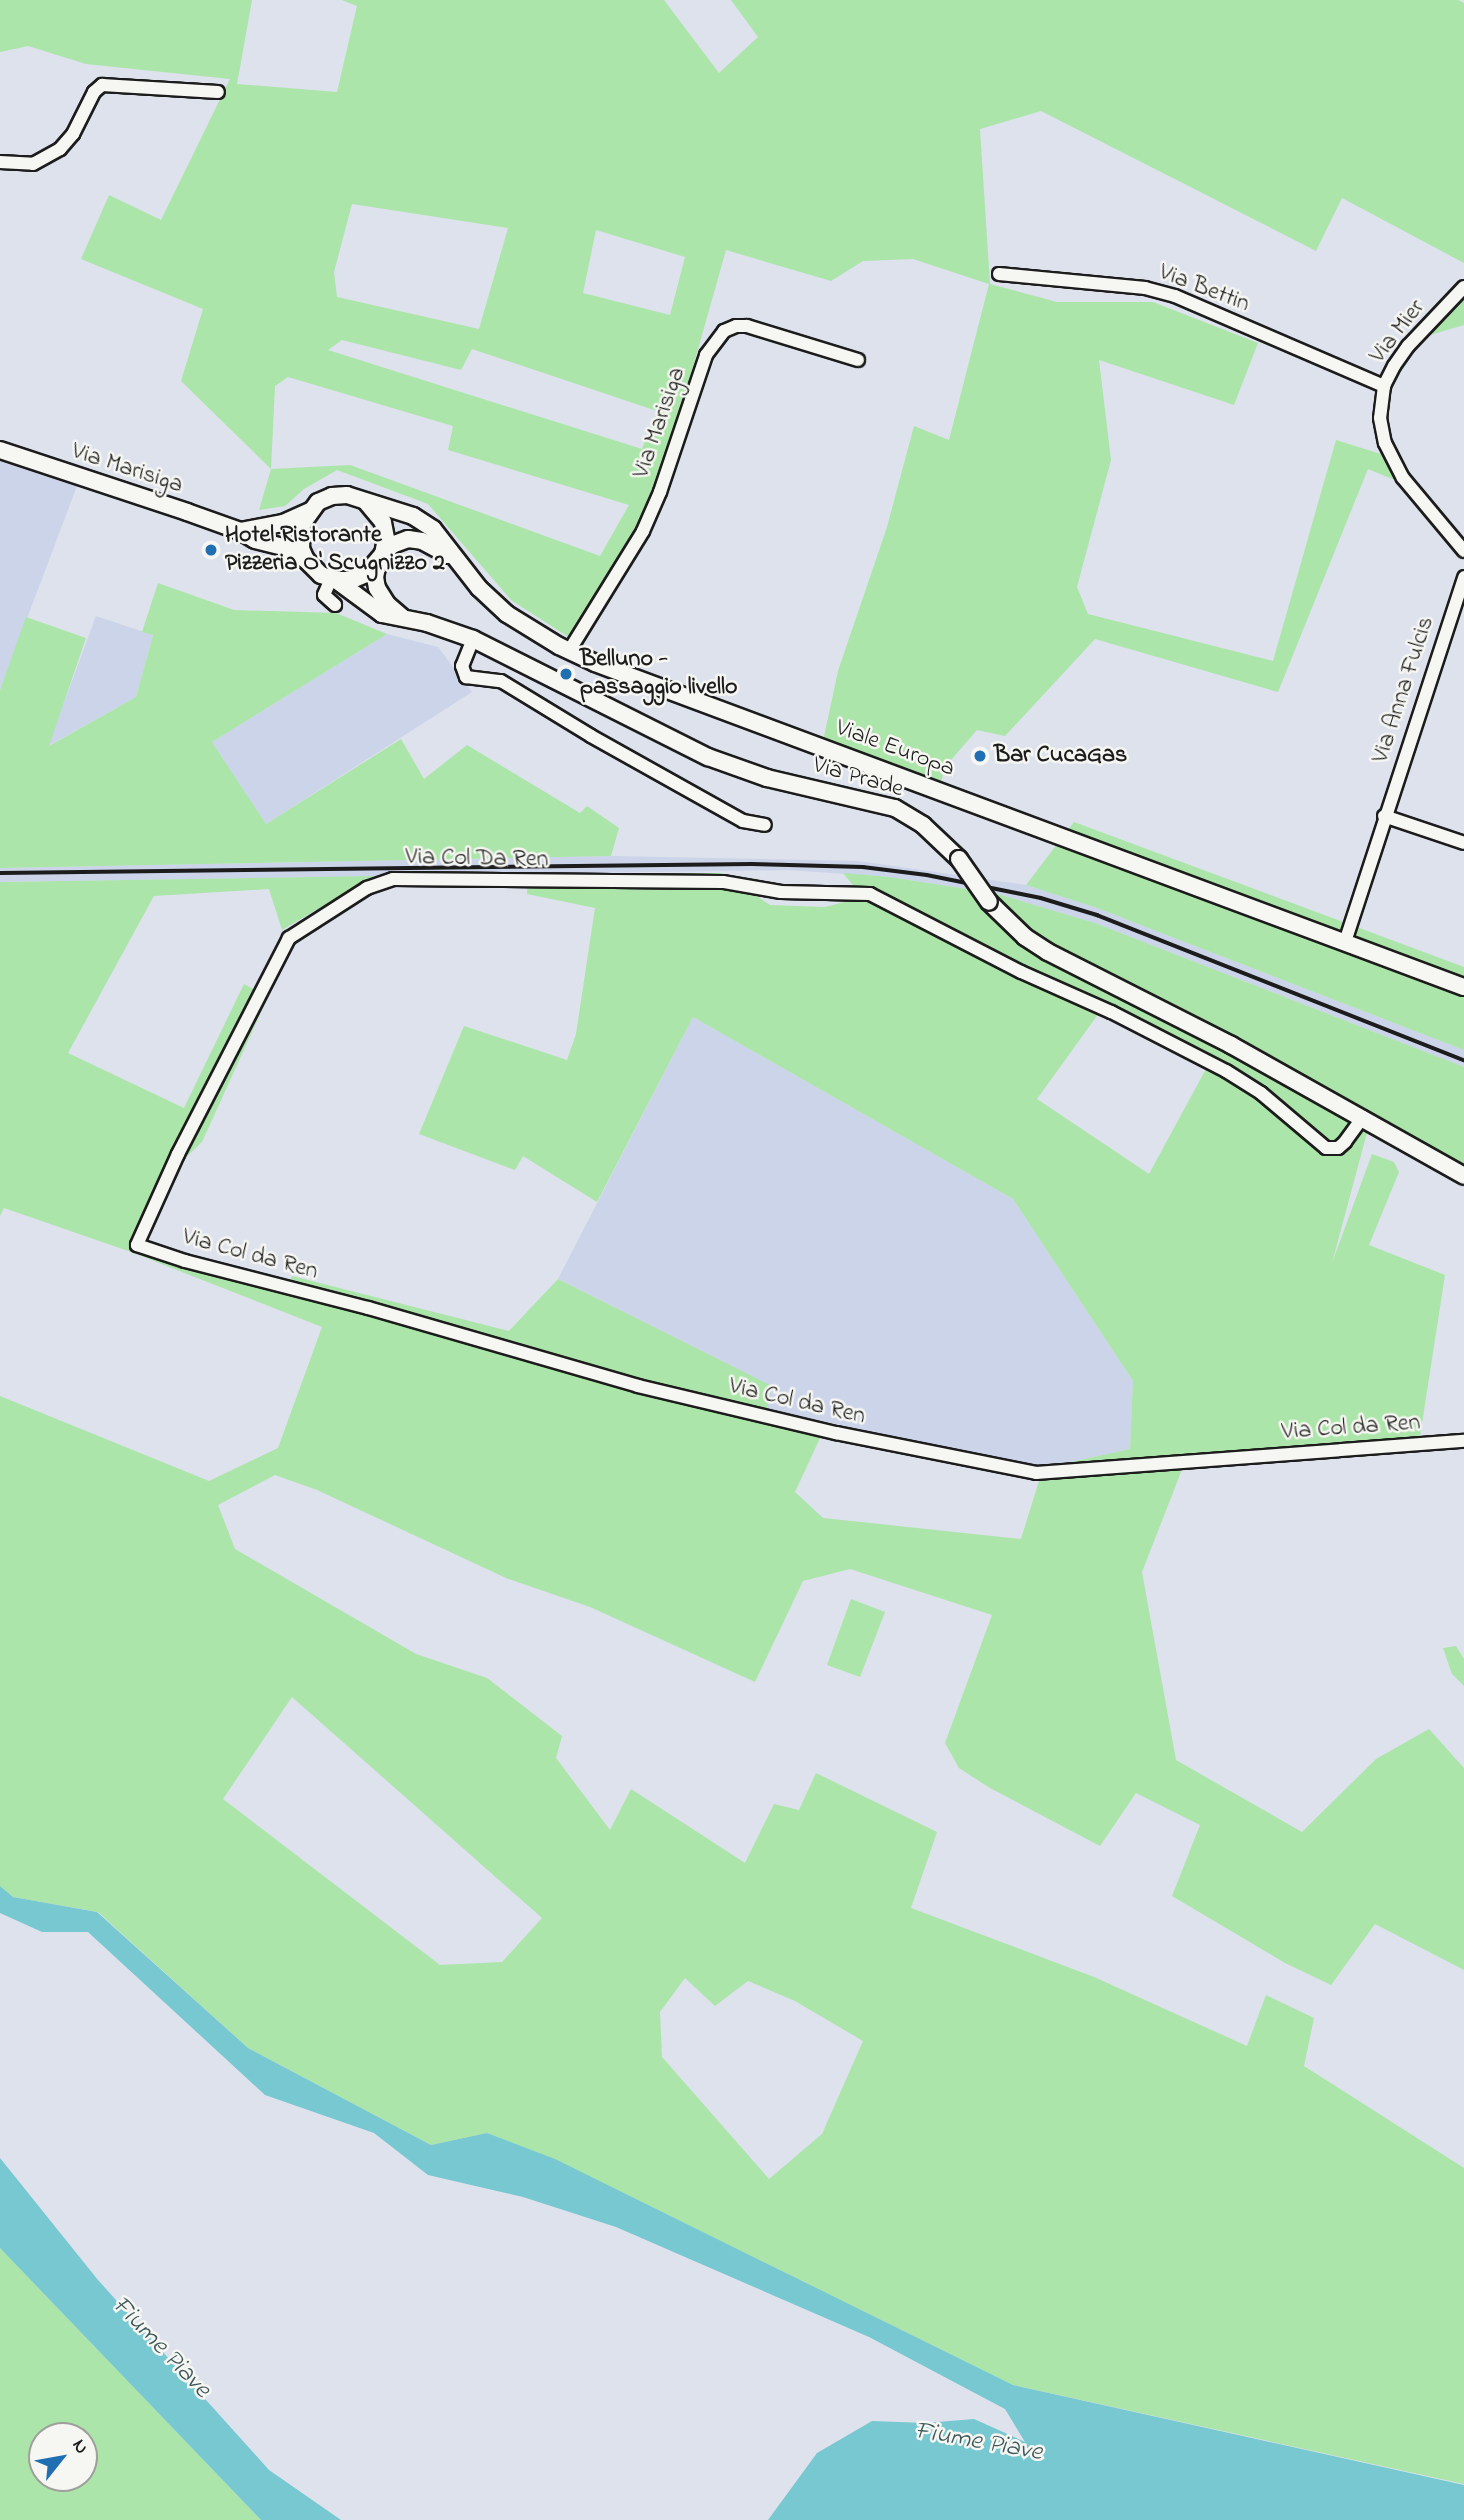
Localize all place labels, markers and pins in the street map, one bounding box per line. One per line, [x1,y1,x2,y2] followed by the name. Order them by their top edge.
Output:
[225,522,445,578] place label: Hotel Ristorante Pizzeria O' Scugnizzo 2
[203,542,219,558] marker: Hotel Ristorante Pizzeria O' Scugnizzo 2
[580,646,737,702] place label: Belluno - passaggio livello
[558,666,574,682] marker: Belluno - passaggio livello
[994,742,1127,770] place label: Bar CucaGas
[972,748,988,764] marker: Bar CucaGas

